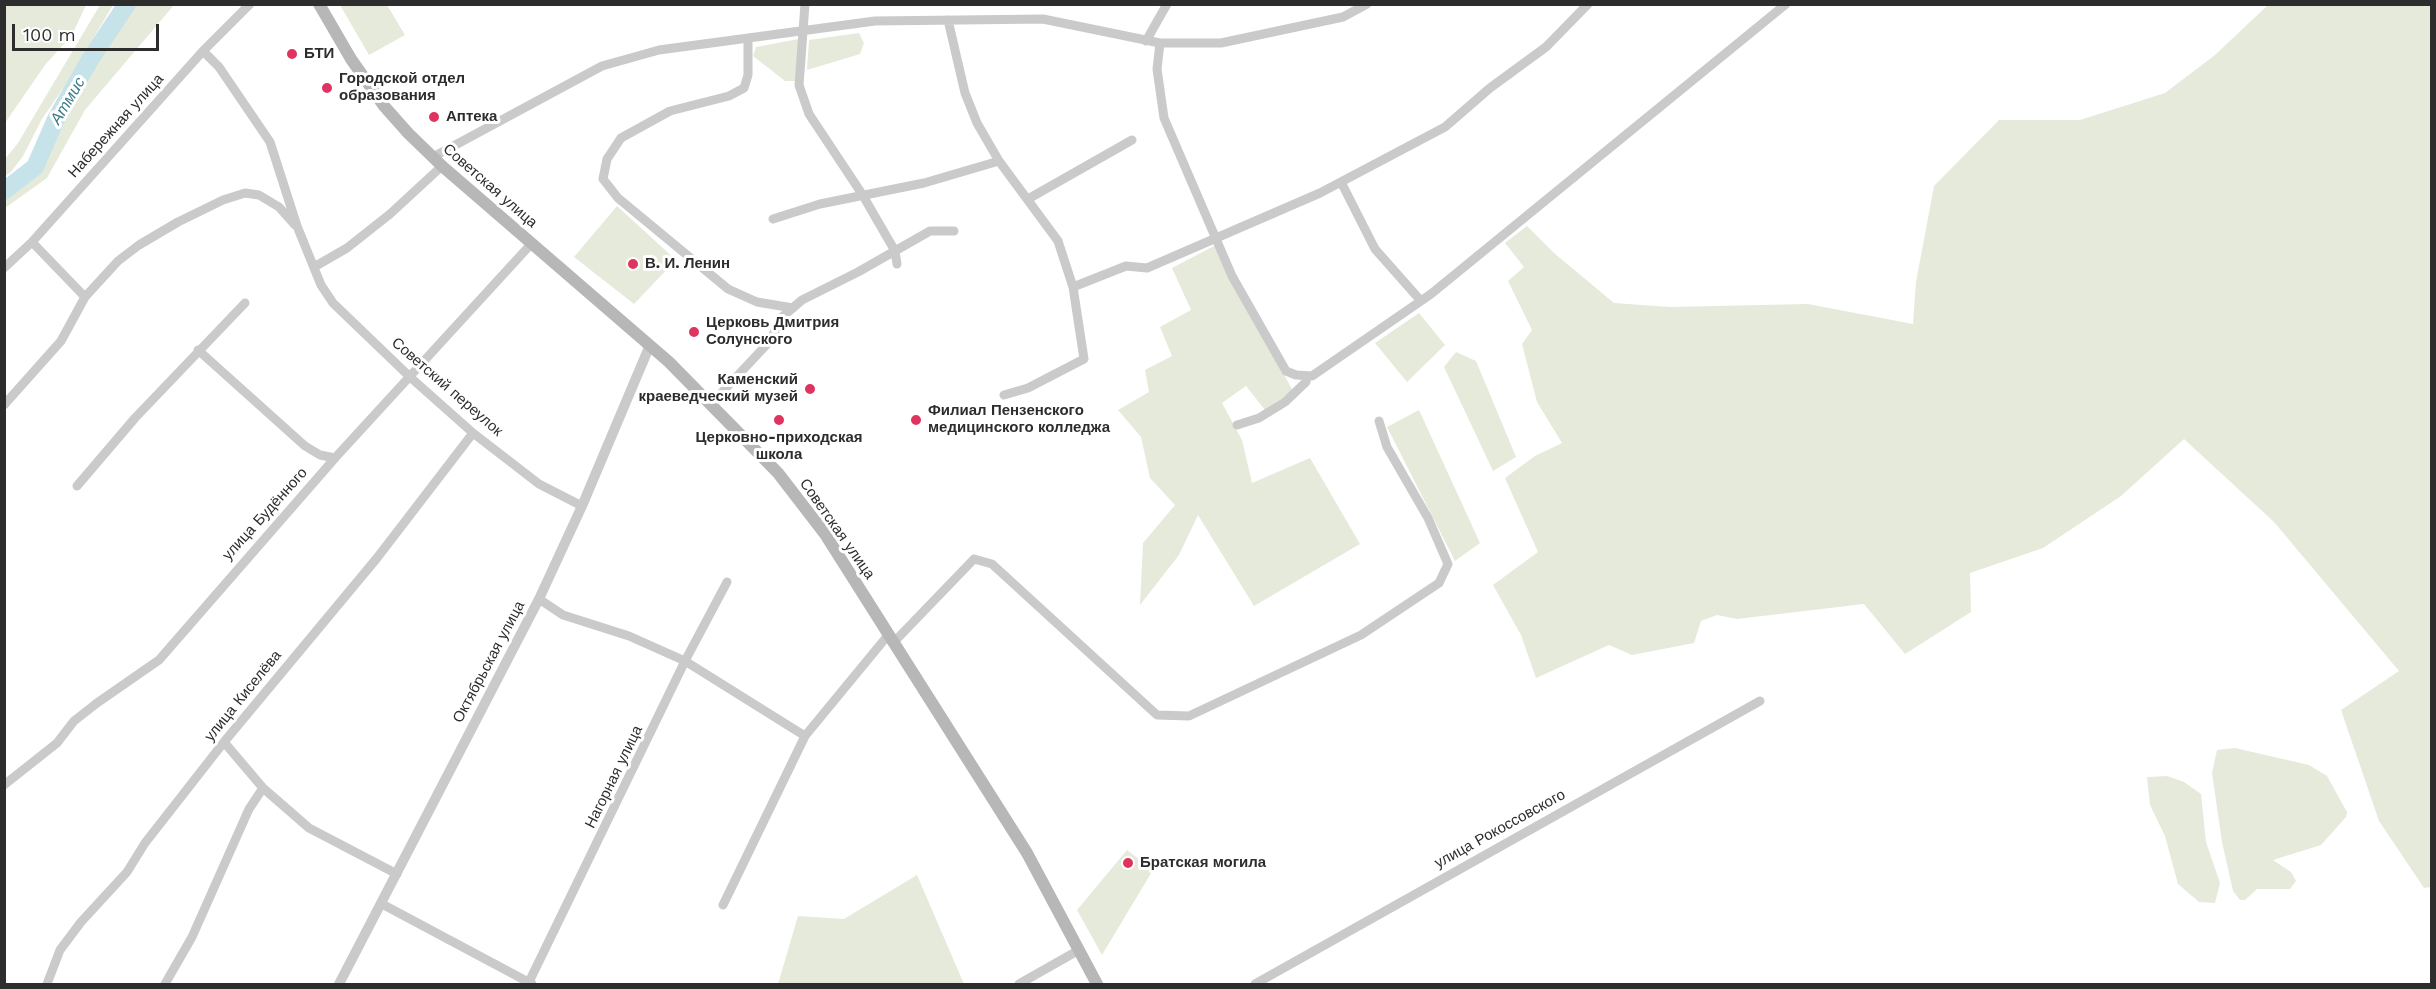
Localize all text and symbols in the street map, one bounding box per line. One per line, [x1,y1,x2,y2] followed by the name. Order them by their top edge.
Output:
[15,12,162,50] scale bar
[23,24,76,45] text: 100 m
[304,45,334,63] place label: БТИ
[285,47,299,61] marker: БТИ
[65,70,167,182] street label: Набережная улица
[339,70,465,105] place label: Городской отдел образования
[46,74,90,128] water label: Атмис
[320,81,334,95] marker: Городской отдел образования
[446,108,497,126] place label: Аптека
[427,110,441,124] marker: Аптека
[439,140,541,232] street label: Советская улица
[645,255,730,273] place label: В. И. Ленин
[626,257,640,271] marker: В. И. Ленин
[706,314,839,349] place label: Церковь Дмитрия Солунского
[687,325,701,339] marker: Церковь Дмитрия Солунского
[388,334,506,440] street label: Советский переулок
[638,371,798,406] place label: Каменский краеведческий музей
[803,382,817,396] marker: Каменский краеведческий музей
[928,402,1110,437] place label: Филиал Пензенского медицинского колледжа
[772,413,786,427] marker: Церковно-приходская школа
[909,413,923,427] marker: Филиал Пензенского медицинского колледжа
[695,429,863,464] place label: Церковно-приходская школа
[219,464,311,564] street label: улица Будённого
[796,475,878,583] street label: Советская улица
[449,598,529,726] street label: Октябрьская улица
[201,647,285,745] street label: улица Киселёва
[581,723,647,831] street label: Нагорная улица
[1432,786,1568,872] street label: улица Рокоссовского
[1140,854,1266,872] place label: Братская могила
[1121,856,1135,870] marker: Братская могила

